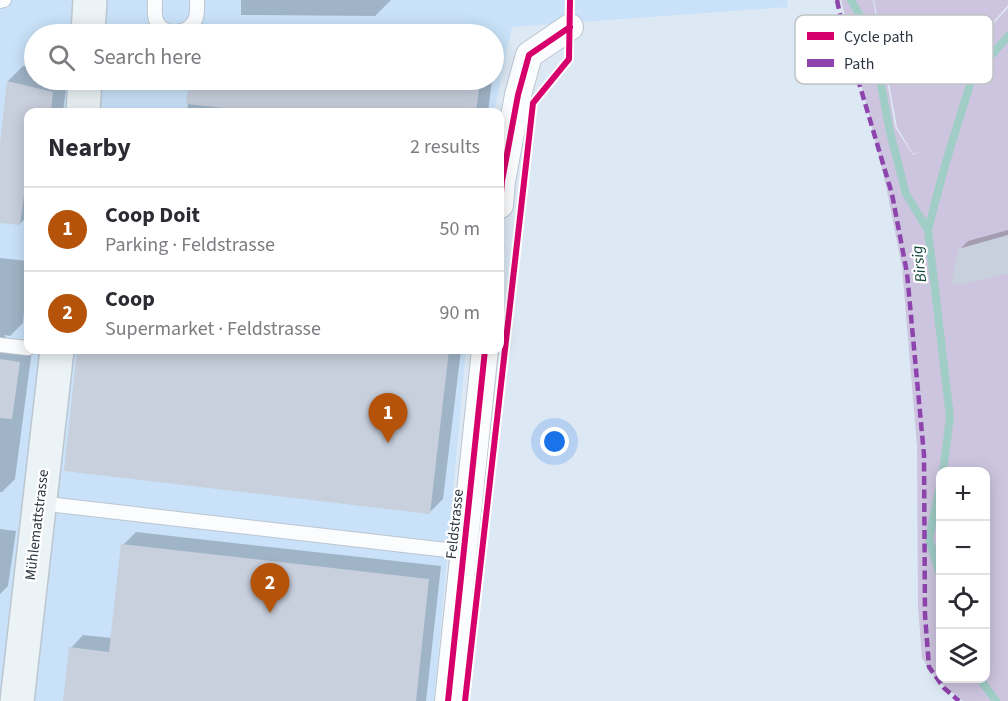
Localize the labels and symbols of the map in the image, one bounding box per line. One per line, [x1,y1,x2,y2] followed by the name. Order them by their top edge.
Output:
[795,15,993,84] legend
[844,26,913,48] text: Cycle path
[844,53,874,75] text: Path
[906,244,932,284] water label: Birsig
[368,394,408,443] pin: 1
[540,427,569,456] your location
[20,468,54,582] street label: Mühlemattstrasse
[441,488,469,560] street label: Feldstrasse
[250,564,290,613] pin: 2

